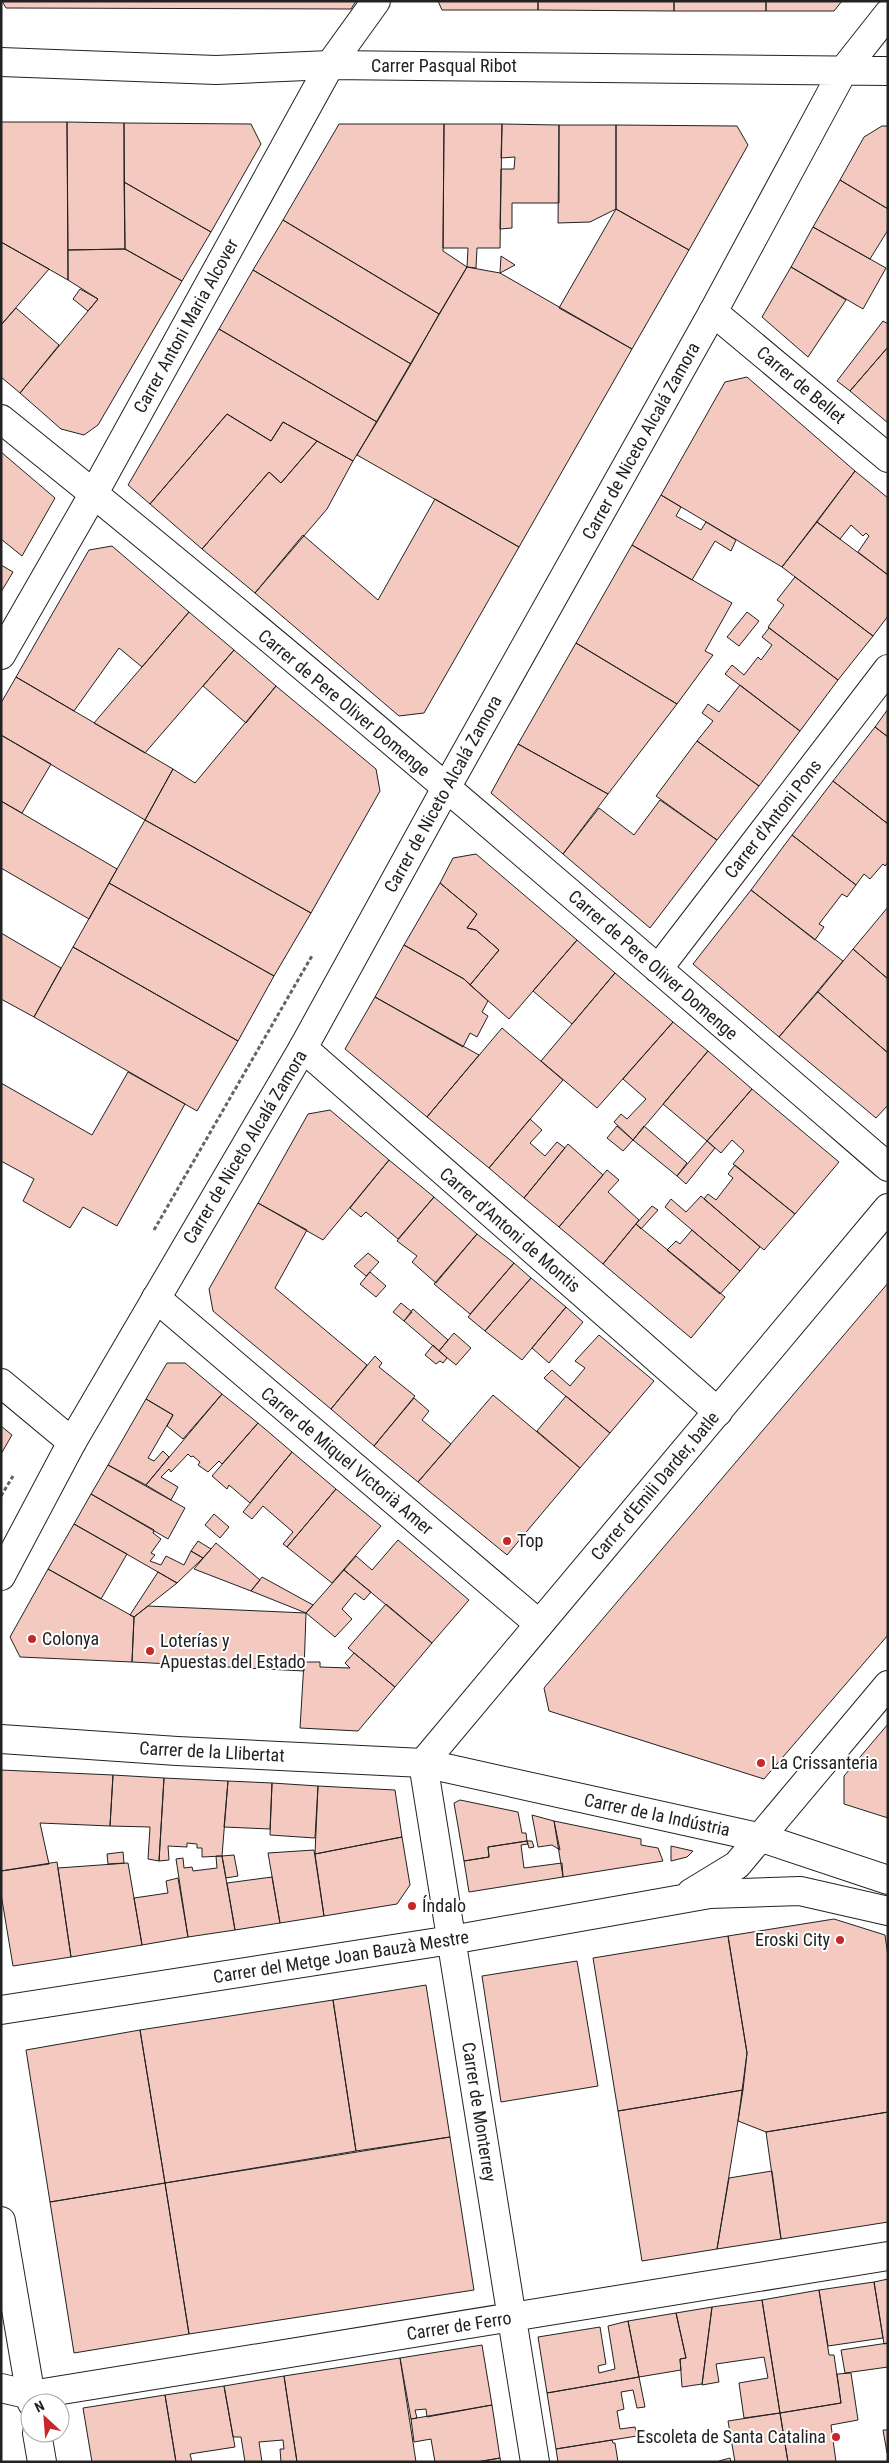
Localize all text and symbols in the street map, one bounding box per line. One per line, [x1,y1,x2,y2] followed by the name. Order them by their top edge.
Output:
[371,55,517,76] street label: Carrer Pasqual Ribot
[129,235,242,416] street label: Carrer Antoni Maria Alcover
[578,338,704,543] street label: Carrer de Niceto Alcalá Zamora
[753,341,850,428] street label: Carrer de Bellet
[254,625,434,781] street label: Carrer de Pere Oliver Domenge
[380,691,506,896] street label: Carrer de Niceto Alcalá Zamora
[720,755,825,882] street label: Carrer d'Antoni Pons
[564,885,742,1044] street label: Carrer de Pere Oliver Domenge
[178,1046,311,1247] street label: Carrer de Niceto Alcalá Zamora
[436,1163,585,1296] street label: Carrer d'Antoni de Montis
[257,1382,438,1539] street label: Carrer de Miquel Victorià Amer
[586,1407,723,1564] street label: Carrer d'Emili Darder, batle
[517,1530,544,1551] place label: Top
[501,1535,513,1547] marker: Top
[42,1628,99,1649] place label: Colonya
[160,1630,306,1672] place label: Loterías y Apuestas del Estado
[26,1633,38,1645] marker: Colonya
[144,1645,156,1657] marker: Loterías y Apuestas del Estado
[139,1737,285,1766] street label: Carrer de la Llibertat
[771,1752,878,1773] place label: La Crissanteria
[755,1757,767,1769] marker: La Crissanteria
[582,1789,732,1840] street label: Carrer de la Indústria
[422,1895,466,1916] place label: Índalo
[406,1900,418,1912] marker: Índalo
[212,1926,470,1987] street label: Carrer del Metge Joan Bauzà Mestre
[755,1929,830,1950] place label: Eroski City
[834,1934,846,1946] marker: Eroski City
[458,2041,501,2184] street label: Carrer de Monterrey
[405,2307,513,2344] street label: Carrer de Ferro
[20,2393,70,2443] north arrow
[32,2397,47,2415] text: N
[636,2426,826,2447] place label: Escoleta de Santa Catalina
[830,2431,842,2443] marker: Escoleta de Santa Catalina

